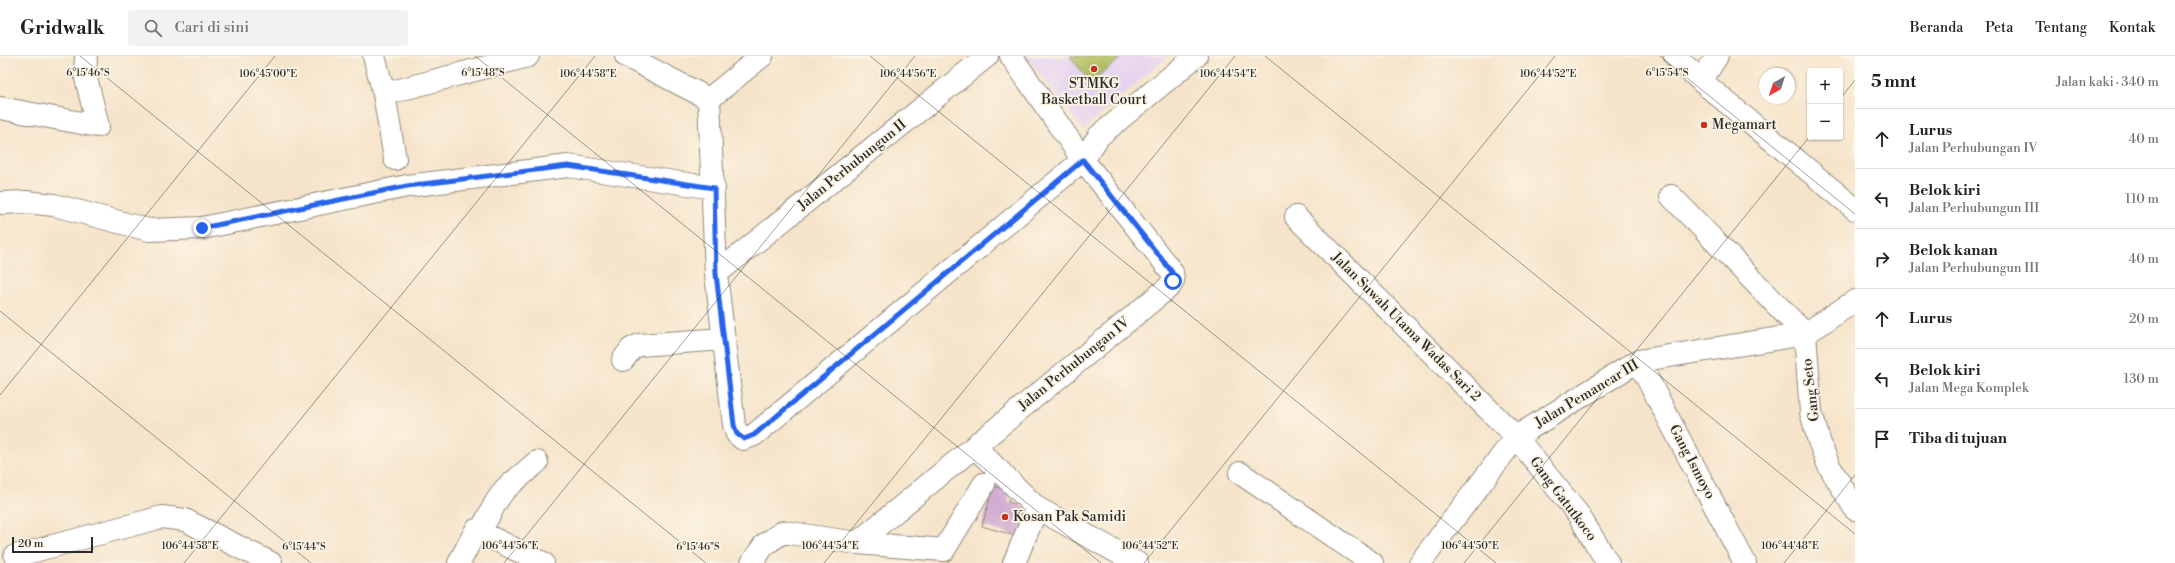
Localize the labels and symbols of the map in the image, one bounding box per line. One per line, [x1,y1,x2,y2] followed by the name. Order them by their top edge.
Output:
[1089,64,1099,74] marker: STMKG Basketball Court
[66,67,110,79] text: 6°15'46"S
[461,67,505,79] text: 6°15'48"S
[1645,67,1689,79] text: 6°15'54"S
[239,68,297,80] text: 106°45'00"E
[559,68,617,80] text: 106°44'58"E
[879,68,937,80] text: 106°44'56"E
[1199,68,1257,80] text: 106°44'54"E
[1520,68,1576,80] text: 106°44'52"E
[1759,68,1795,104] north arrow
[1040,75,1147,109] place label: STMKG Basketball Court
[793,115,911,215] street label: Jalan Perhubungun II
[1712,116,1777,134] place label: Megamart
[1699,120,1709,130] marker: Megamart
[193,219,211,237] route end
[1327,248,1484,405] street label: Jalan Suwah Utama Wadas Sari 2
[1164,272,1182,290] route start
[1014,313,1134,415] street label: Jalan Perhubungan IV
[1531,356,1643,433] street label: Jalan Pemancar III
[1798,357,1824,423] street label: Gang Seto
[1665,422,1719,502] street label: Gang Ismoyo
[1525,453,1601,545] street label: Gang Gatutkoco
[1013,508,1126,526] place label: Kosan Pak Samidi
[1000,512,1010,522] marker: Kosan Pak Samidi
[12,535,93,554] scale bar
[161,540,219,552] text: 106°44'58"E
[481,540,539,552] text: 106°44'56"E
[801,540,859,552] text: 106°44'54"E
[1122,540,1178,552] text: 106°44'52"E
[1441,540,1499,552] text: 106°44'50"E
[1761,540,1819,552] text: 106°44'48"E
[282,541,326,553] text: 6°15'44"S
[676,541,720,553] text: 6°15'46"S

